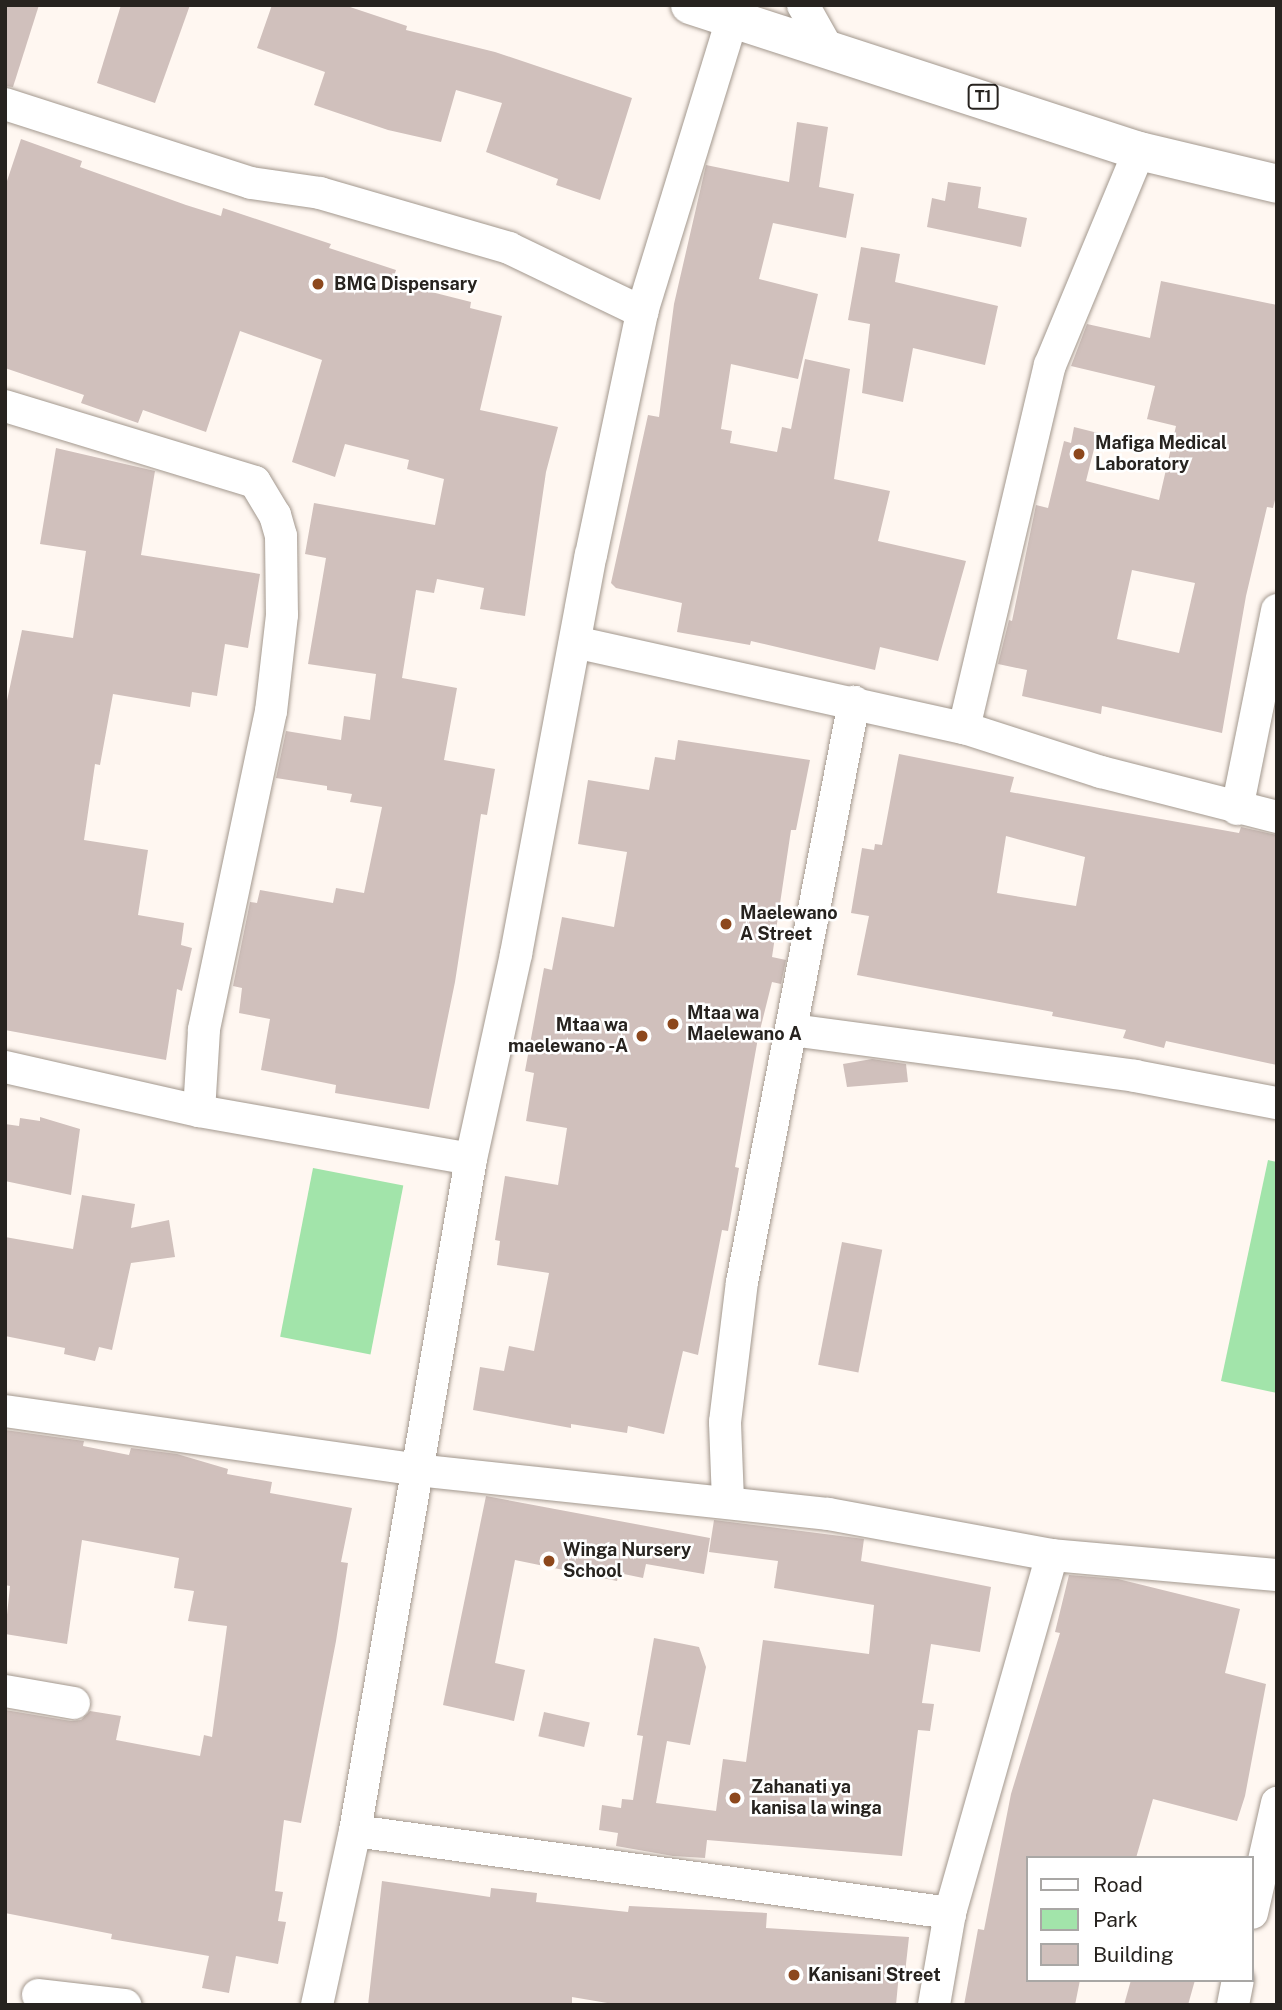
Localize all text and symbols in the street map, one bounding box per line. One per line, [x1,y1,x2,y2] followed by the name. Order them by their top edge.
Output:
[967,85,999,110] road number: T1
[334,273,477,295] place label: BMG Dispensary
[308,274,328,294] marker: BMG Dispensary
[1095,433,1227,476] place label: Mafiga Medical Laboratory
[1069,444,1089,464] marker: Mafiga Medical Laboratory
[740,903,838,946] place label: Maelewano A Street
[718,916,734,932] marker: Maelewano A Street
[687,1003,802,1046] place label: Mtaa wa Maelewano A
[507,1015,628,1058] place label: Mtaa wa maelewano -A
[665,1016,681,1032] marker: Mtaa wa Maelewano A
[634,1028,650,1044] marker: Mtaa wa maelewano -A
[563,1540,691,1582] place label: Winga Nursery School
[541,1553,557,1569] marker: Winga Nursery School
[751,1777,882,1820] place label: Zahanati ya kanisa la winga
[725,1788,745,1808] marker: Zahanati ya kanisa la winga
[1026,1856,1254,1982] legend
[1093,1872,1143,1897] text: Road
[1093,1907,1138,1932] text: Park
[1093,1942,1174,1967] text: Building
[808,1964,941,1986] place label: Kanisani Street
[786,1967,802,1983] marker: Kanisani Street

